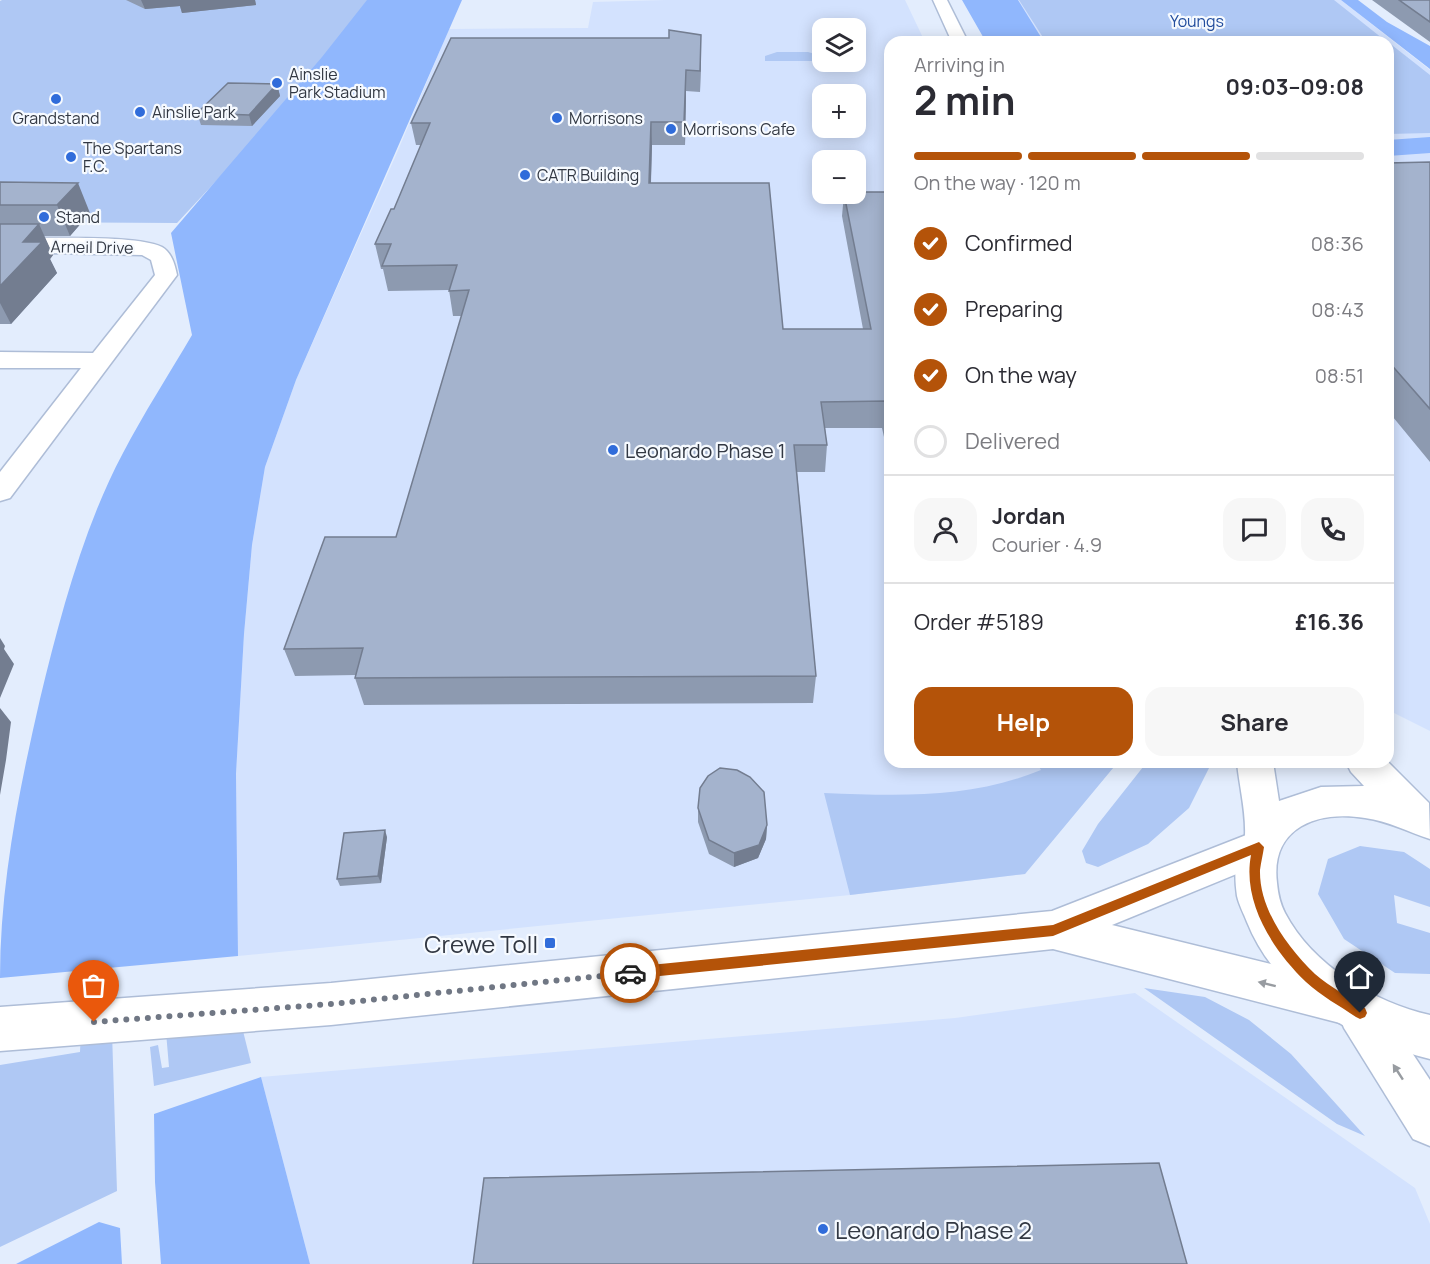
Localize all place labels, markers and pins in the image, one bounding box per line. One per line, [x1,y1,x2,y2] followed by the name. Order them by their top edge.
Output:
[289,63,386,103] place label: Ainslie Park Stadium
[270,76,284,90] marker: Ainslie Park Stadium
[49,92,63,106] marker: Grandstand
[152,101,237,123] place label: Ainslie Park
[133,105,147,119] marker: Ainslie Park
[12,107,100,129] place label: Grandstand
[569,107,643,129] place label: Morrisons
[550,111,564,125] marker: Morrisons
[683,118,795,140] place label: Morrisons Cafe
[664,122,678,136] marker: Morrisons Cafe
[83,137,182,177] place label: The Spartans F.C.
[64,150,78,164] marker: The Spartans F.C.
[537,164,639,186] place label: CATR Building
[518,168,532,182] marker: CATR Building
[56,206,100,228] place label: Stand
[37,210,51,224] marker: Stand
[625,437,785,464] place label: Leonardo Phase 1
[606,443,620,457] marker: Leonardo Phase 1
[424,927,538,960] place label: Crewe Toll
[543,936,557,950] marker: Crewe Toll
[1334,951,1385,1013] pin
[68,960,119,1022] pin
[835,1213,1032,1246] place label: Leonardo Phase 2
[816,1222,830,1236] marker: Leonardo Phase 2

